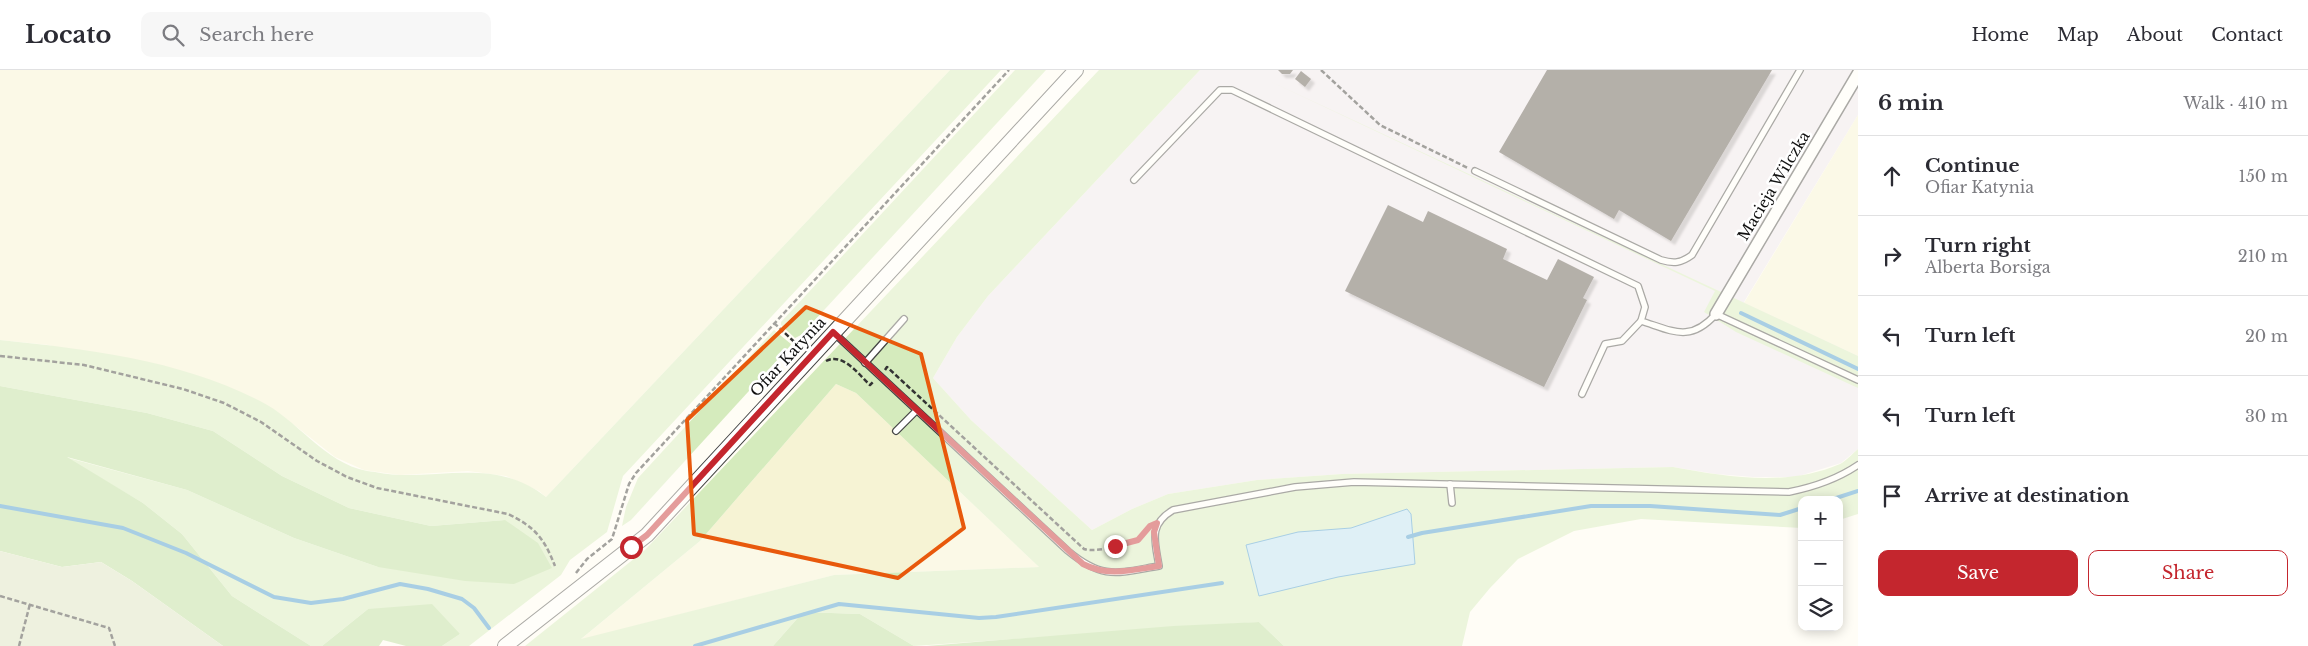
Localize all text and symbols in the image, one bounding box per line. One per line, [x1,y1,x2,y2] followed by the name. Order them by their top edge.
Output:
[141,12,491,57] search box
[25,20,111,49] text: Locato
[159,21,187,49] icon: search
[199,23,314,46] text: Search here
[1971,24,2029,46] text: Home
[2057,24,2099,46] text: Map
[2127,24,2183,46] text: About
[2211,24,2283,46] text: Contact
[1878,90,1944,116] text: 6 min
[2183,93,2288,113] text: Walk · 410 m
[1733,127,1814,244] street label: Macieja Wilczka
[1925,154,2020,177] text: Continue
[1878,162,1906,190] icon: ahead
[2239,166,2288,186] text: 150 m
[1925,177,2034,197] text: Ofiar Katynia
[1925,234,2031,257] text: Turn right
[1878,242,1906,270] icon: right
[2238,246,2288,266] text: 210 m
[1925,257,2051,277] text: Alberta Borsiga
[746,312,830,401] street label: Ofiar Katynia
[1878,322,1906,350] icon: left
[1925,324,2016,347] text: Turn left
[2245,326,2288,346] text: 20 m
[1878,402,1906,430] icon: left
[1925,404,2016,427] text: Turn left
[2245,406,2288,426] text: 30 m
[1878,482,1906,510] icon: arrive
[1925,484,2129,507] text: Arrive at destination
[1798,496,1843,631] map controls
[1798,496,1843,541] button: +
[1104,535,1127,558] route end
[620,536,643,559] route start
[1798,541,1843,586] button: −
[1878,550,2078,596] button: Save
[2088,550,2288,596] button: Share
[1798,586,1843,631] button: layers

